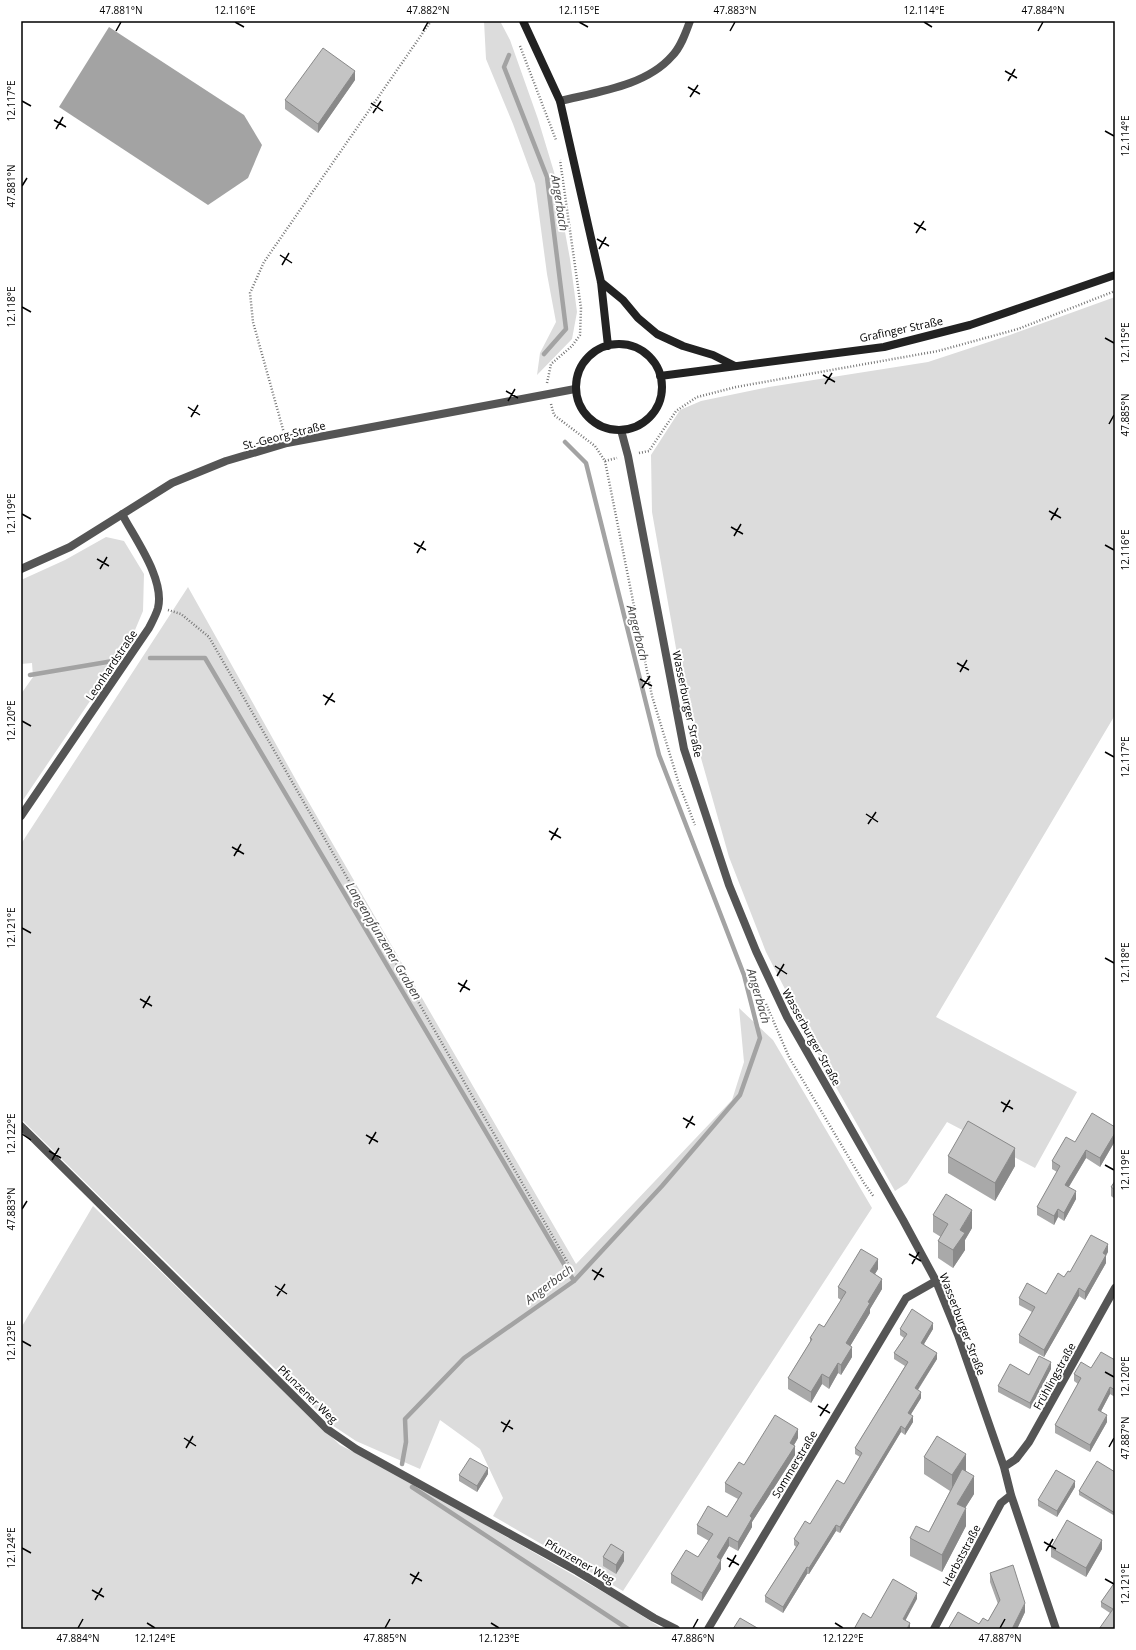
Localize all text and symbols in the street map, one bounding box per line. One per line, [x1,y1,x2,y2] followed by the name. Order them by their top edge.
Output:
[99,3,143,17] text: 47.881°N
[214,3,256,17] text: 12.116°E
[406,3,450,17] text: 47.882°N
[558,3,600,17] text: 12.115°E
[713,3,757,17] text: 47.883°N
[903,3,945,17] text: 12.114°E
[1021,3,1065,17] text: 47.884°N
[4,80,18,122] text: 12.117°E
[1118,115,1132,157] text: 12.114°E
[4,164,18,208] text: 47.881°N
[547,173,573,232] water label: Angerbach
[4,286,18,328] text: 12.118°E
[858,313,944,345] street label: Grafinger Straße
[1118,322,1132,364] text: 12.115°E
[1118,393,1132,437] text: 47.885°N
[241,417,327,453] street label: St.-Georg-Straße
[4,493,18,535] text: 12.119°E
[1118,529,1132,571] text: 12.116°E
[623,602,653,663] water label: Angerbach
[82,627,140,703] street label: Leonhardstraße
[669,649,707,759] street label: Wasserburger Straße
[4,700,18,742] text: 12.120°E
[1118,736,1132,778] text: 12.117°E
[342,879,426,1003] water label: Langenpfunzener Graben
[4,907,18,949] text: 12.121°E
[1118,942,1132,984] text: 12.118°E
[743,965,775,1026] water label: Angerbach
[779,986,845,1088] street label: Wasserburger Straße
[4,1113,18,1155] text: 12.122°E
[1118,1149,1132,1191] text: 12.119°E
[4,1187,18,1231] text: 47.883°N
[520,1260,577,1308] water label: Angerbach
[937,1271,989,1377] street label: Wasserburger Straße
[4,1320,18,1362] text: 12.123°E
[1029,1340,1079,1412] street label: Frühlingstraße
[1118,1356,1132,1398] text: 12.120°E
[275,1362,341,1426] street label: Pfunzener Weg
[1118,1416,1132,1460] text: 47.887°N
[768,1427,820,1501] street label: Sommerstraße
[939,1522,983,1588] street label: Herbststraße
[4,1527,18,1569] text: 12.124°E
[543,1535,617,1587] street label: Pfunzener Weg
[1118,1563,1132,1605] text: 12.121°E
[56,1631,100,1645] text: 47.884°N
[134,1631,176,1645] text: 12.124°E
[363,1631,407,1645] text: 47.885°N
[478,1631,520,1645] text: 12.123°E
[671,1631,715,1645] text: 47.886°N
[822,1631,864,1645] text: 12.122°E
[978,1631,1022,1645] text: 47.887°N

